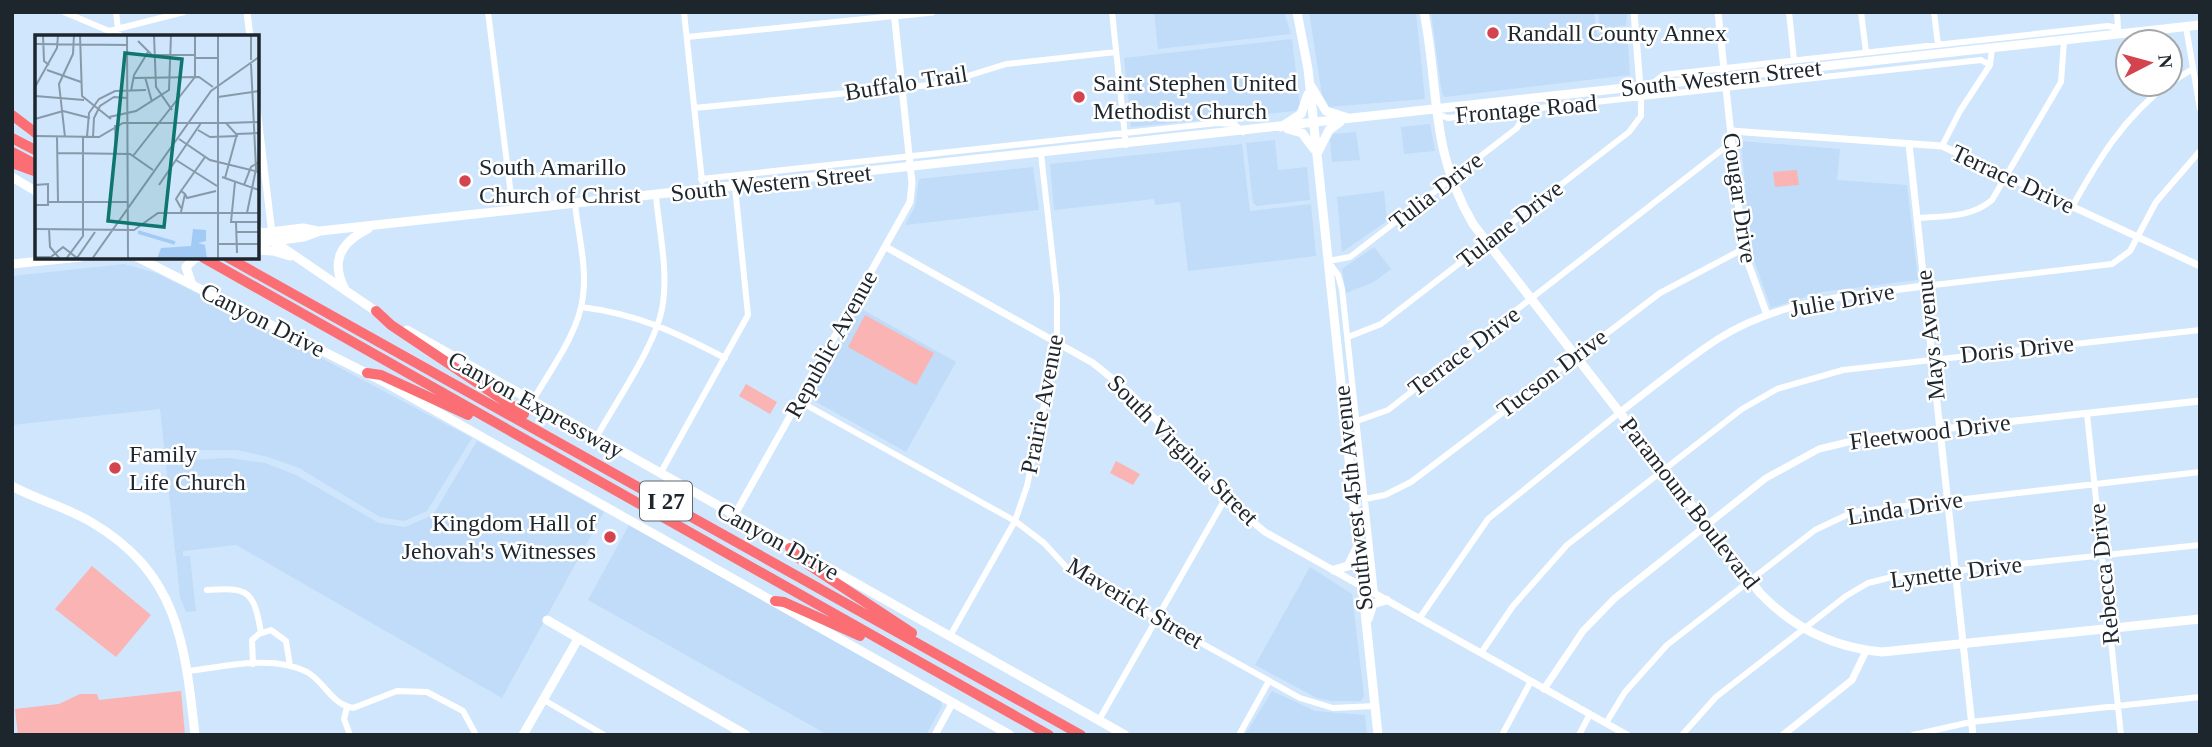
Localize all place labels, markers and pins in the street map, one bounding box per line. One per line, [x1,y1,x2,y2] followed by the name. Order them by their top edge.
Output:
[1507,20,1727,46] place label: Randall County Annex
[1485,25,1501,41] marker: Randall County Annex
[1093,70,1297,124] place label: Saint Stephen United Methodist Church
[1071,89,1087,105] marker: Saint Stephen United Methodist Church
[479,154,641,208] place label: South Amarillo Church of Christ
[457,173,473,189] marker: South Amarillo Church of Christ
[129,441,246,495] place label: Family Life Church
[107,460,123,476] marker: Family Life Church
[402,510,596,564] place label: Kingdom Hall of Jehovah's Witnesses
[602,529,618,545] marker: Kingdom Hall of Jehovah's Witnesses

